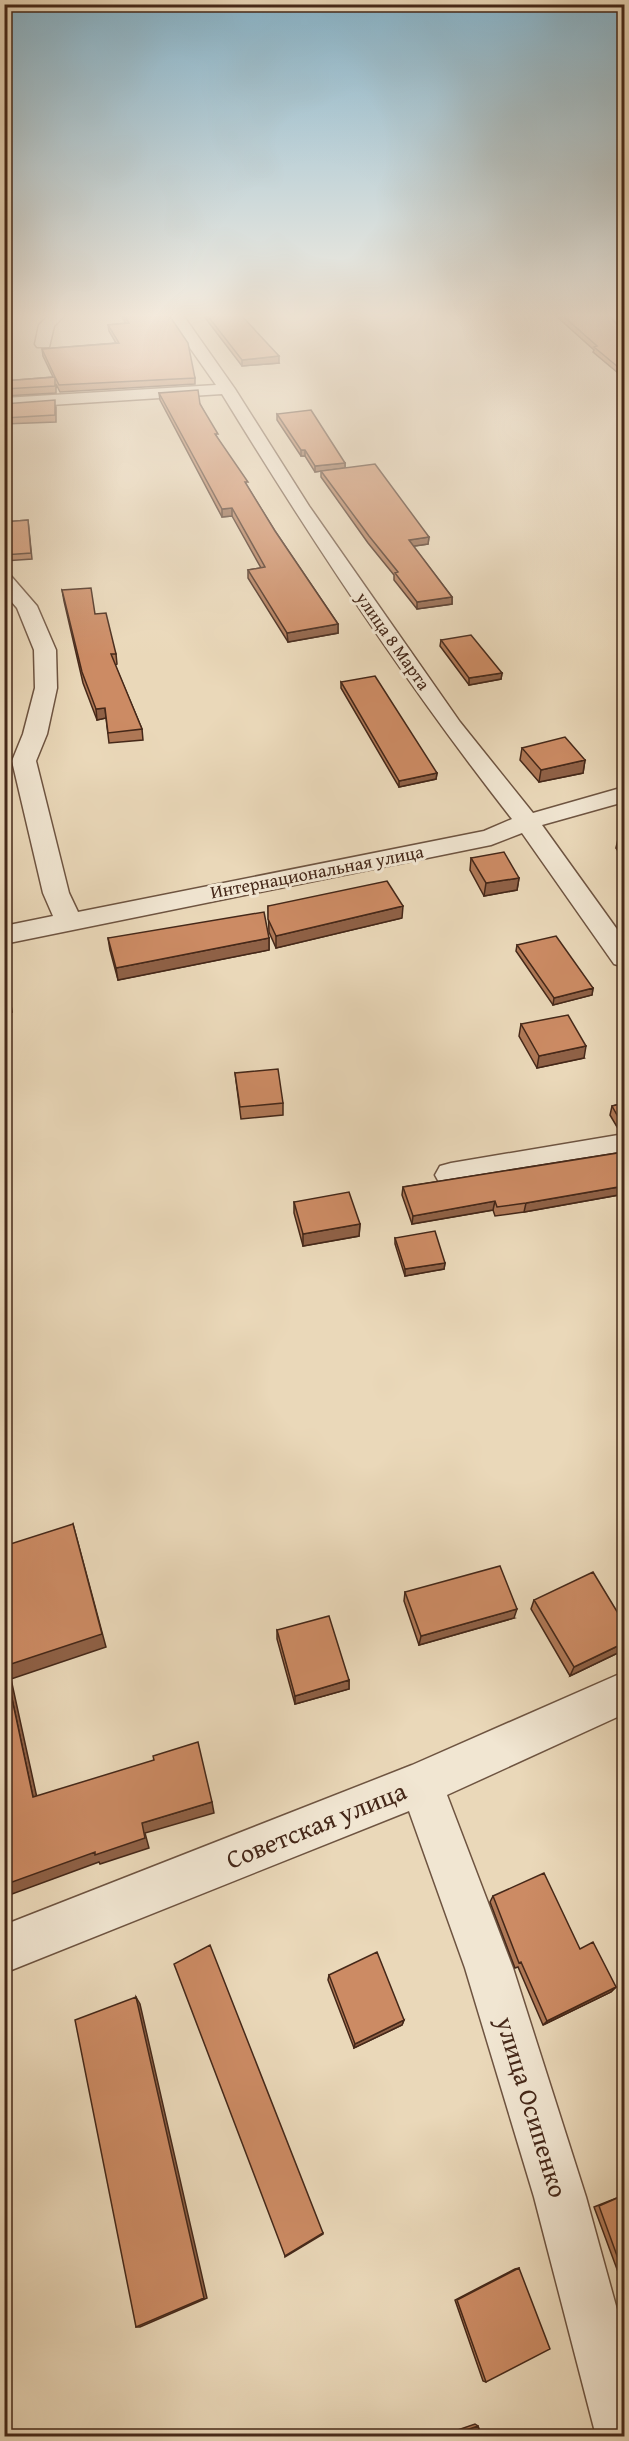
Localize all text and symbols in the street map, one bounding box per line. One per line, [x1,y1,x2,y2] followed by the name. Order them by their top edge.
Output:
[349,585,438,696] street label: улица 8 Марта
[208,838,426,905] street label: Интернациональная улица
[220,1770,412,1878] street label: Советская улица
[486,2011,579,2202] street label: улица Осипенко

